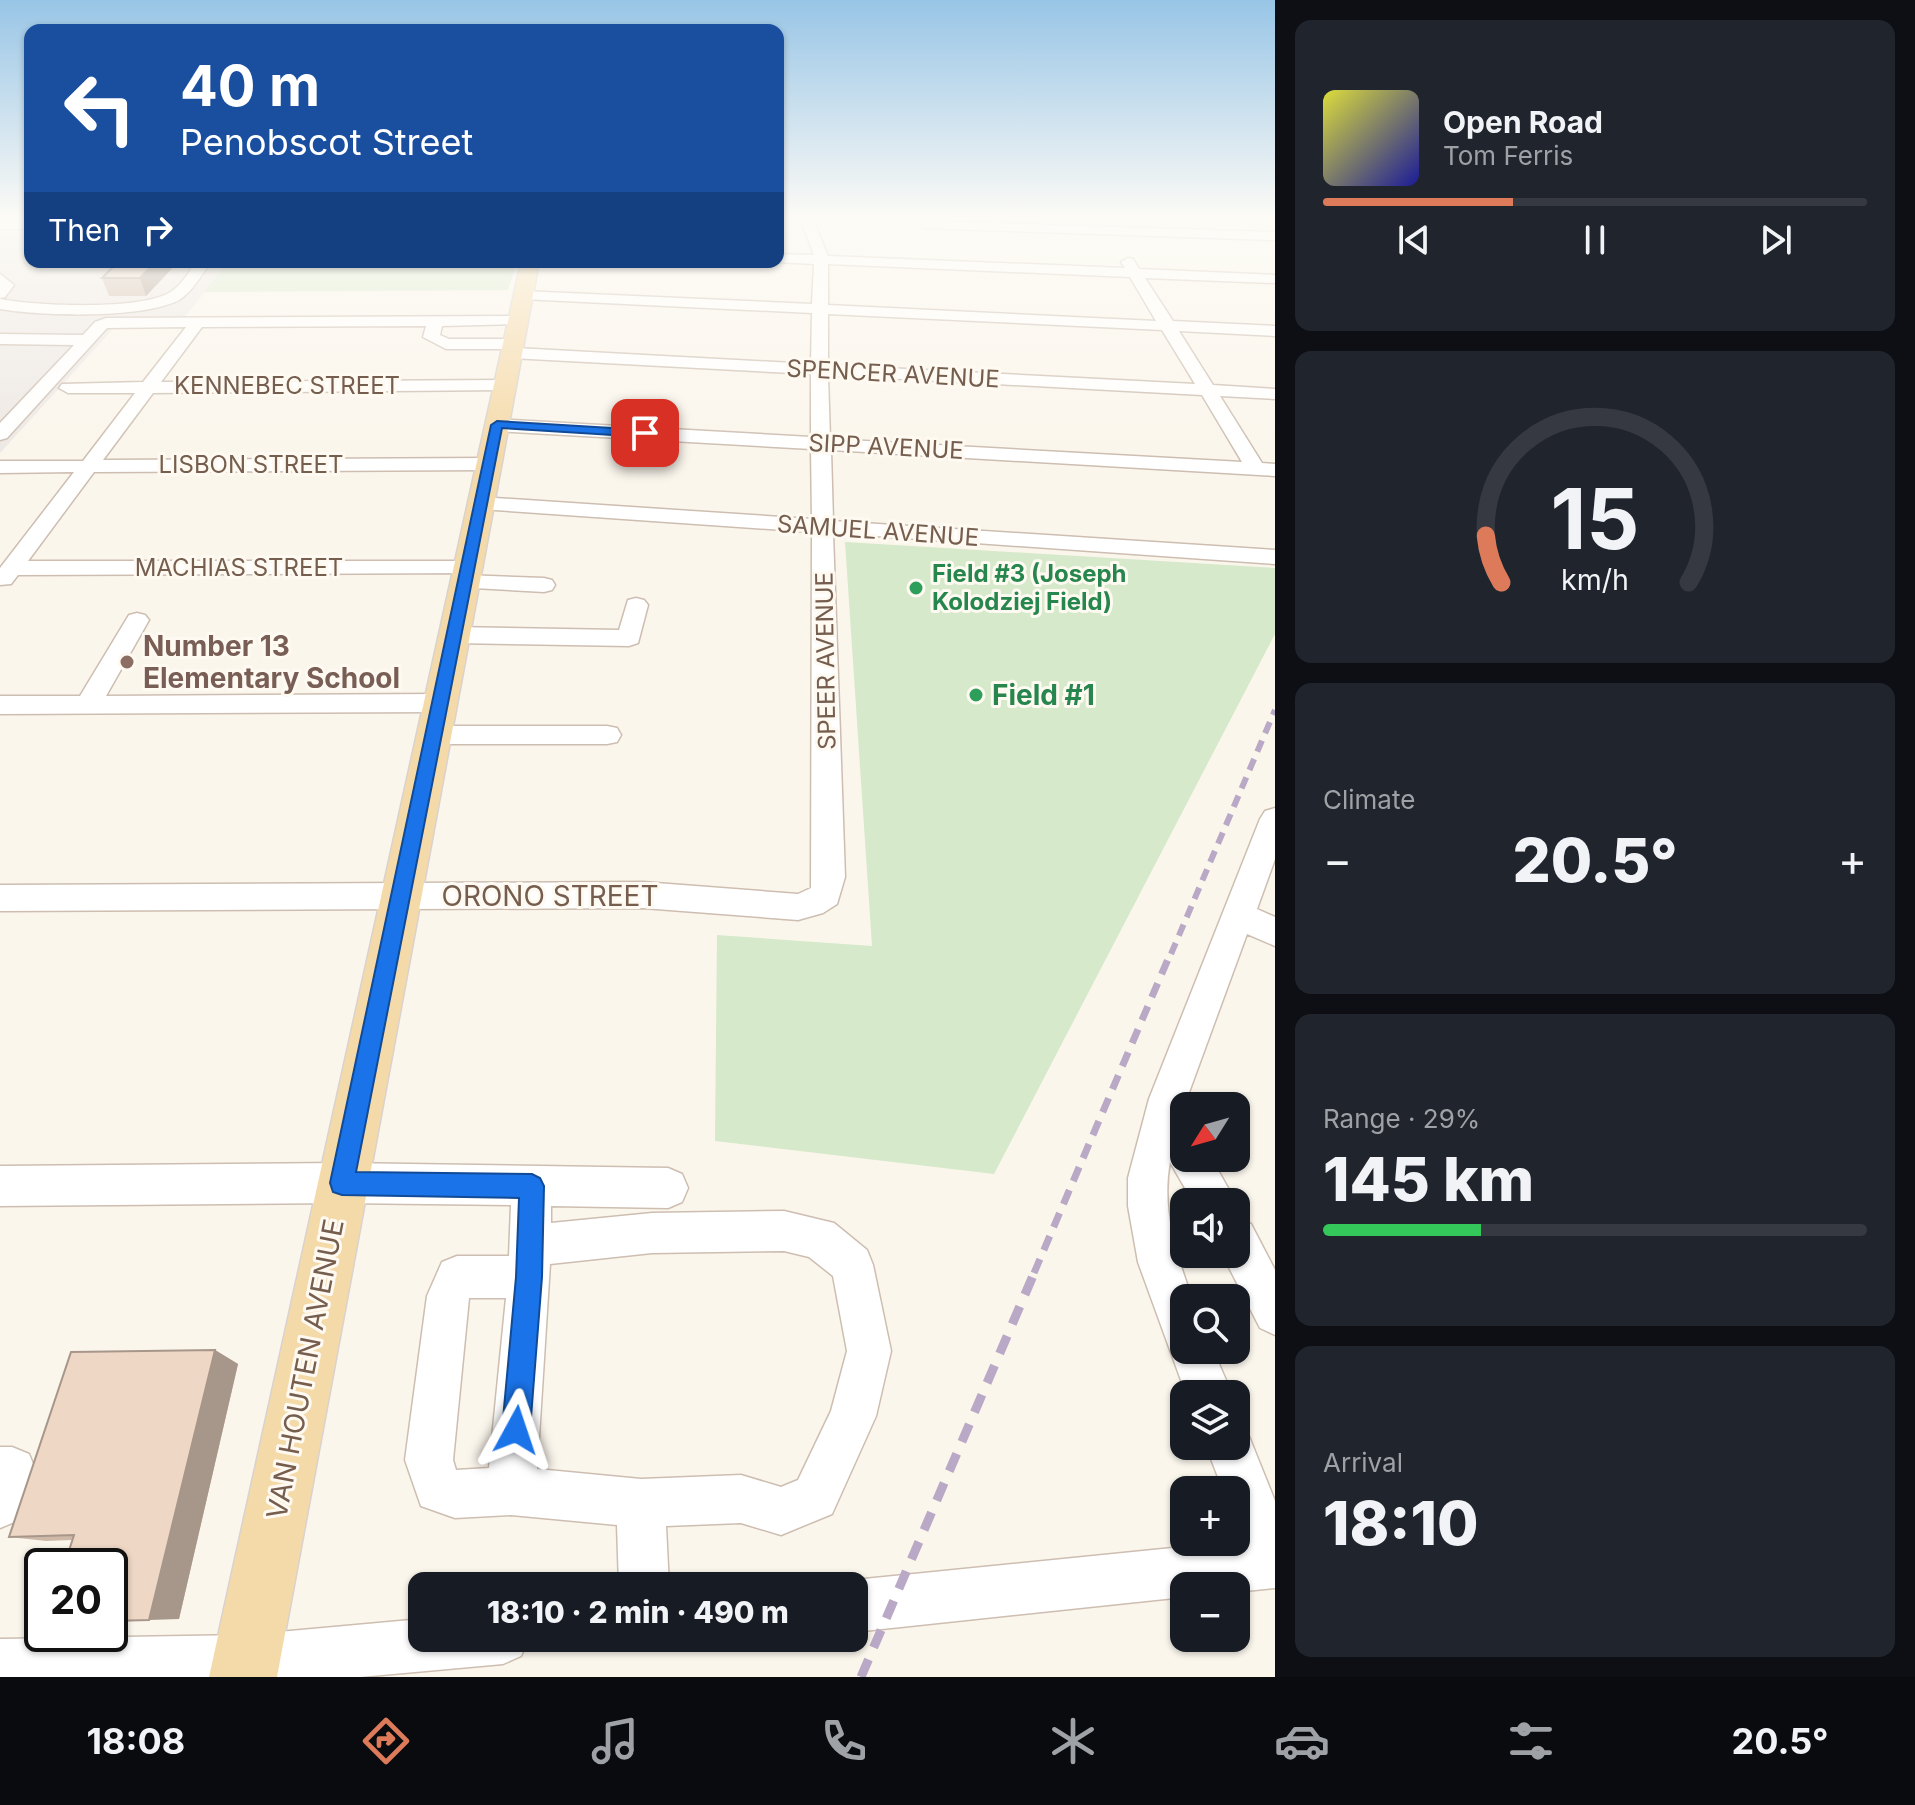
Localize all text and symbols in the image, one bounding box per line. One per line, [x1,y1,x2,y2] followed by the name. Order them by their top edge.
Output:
[180,52,320,120] text: 40 m
[48,56,152,160] icon: left
[1443,104,1603,140] text: Open Road
[180,120,473,164] text: Penobscot Street
[1443,140,1573,171] text: Tom Ferris
[136,208,180,252] icon: right
[48,212,120,248] text: Then
[1392,218,1436,262] icon: previous
[1573,218,1617,262] icon: pause
[1754,218,1798,262] icon: next
[786,353,1000,394] street label: SPENCER AVENUE
[174,371,400,400] street label: KENNEBEC STREET
[611,399,679,467] pin
[623,411,667,455] icon: arrive
[808,428,964,465] street label: SIPP AVENUE
[159,450,343,479] street label: LISBON STREET
[1550,468,1640,569] text: 15
[776,509,980,552] street label: SAMUEL AVENUE
[135,553,343,582] street label: MACHIAS STREET
[932,559,1127,616] place label: Field #3 (Joseph Kolodziej Field)
[1561,562,1629,597] text: km/h
[809,572,842,750] street label: SPEER AVENUE
[907,579,925,597] marker: Field #3 (Joseph Kolodziej Field)
[143,629,400,695] place label: Number 13 Elementary School
[118,653,136,671] marker: Number 13 Elementary School
[992,678,1095,712] place label: Field #1
[967,686,985,704] marker: Field #1
[1323,784,1415,815] text: Climate
[1512,824,1678,896] text: 20.5°
[1323,833,1352,887] text: −
[1838,833,1867,887] text: +
[441,879,659,913] street label: ORONO STREET
[1170,1092,1250,1172] north arrow
[1170,1092,1250,1652] map controls
[1323,1103,1480,1134] text: Range · 29%
[1323,1143,1534,1215] text: 145 km
[1170,1188,1250,1268] button: sound
[259,1216,351,1522] street label: VAN HOUTEN AVENUE
[1170,1284,1250,1364] button: search
[1170,1380,1250,1460] button: layers
[474,1388,558,1472] position arrow
[1323,1447,1403,1478] text: Arrival
[1170,1476,1250,1556] button: +
[1323,1487,1478,1559] text: 18:10
[24,1548,128,1652] speed limit sign: 20
[1170,1572,1250,1652] button: −
[487,1594,789,1630] text: 18:10 · 2 min · 490 m
[358,1713,414,1769] icon: directions
[587,1713,643,1769] icon: music
[816,1713,872,1769] icon: phone
[1045,1713,1101,1769] icon: climate
[1274,1713,1330,1769] icon: car
[1503,1713,1559,1769] icon: filters
[86,1719,185,1763] text: 18:08
[1731,1719,1829,1763] text: 20.5°

